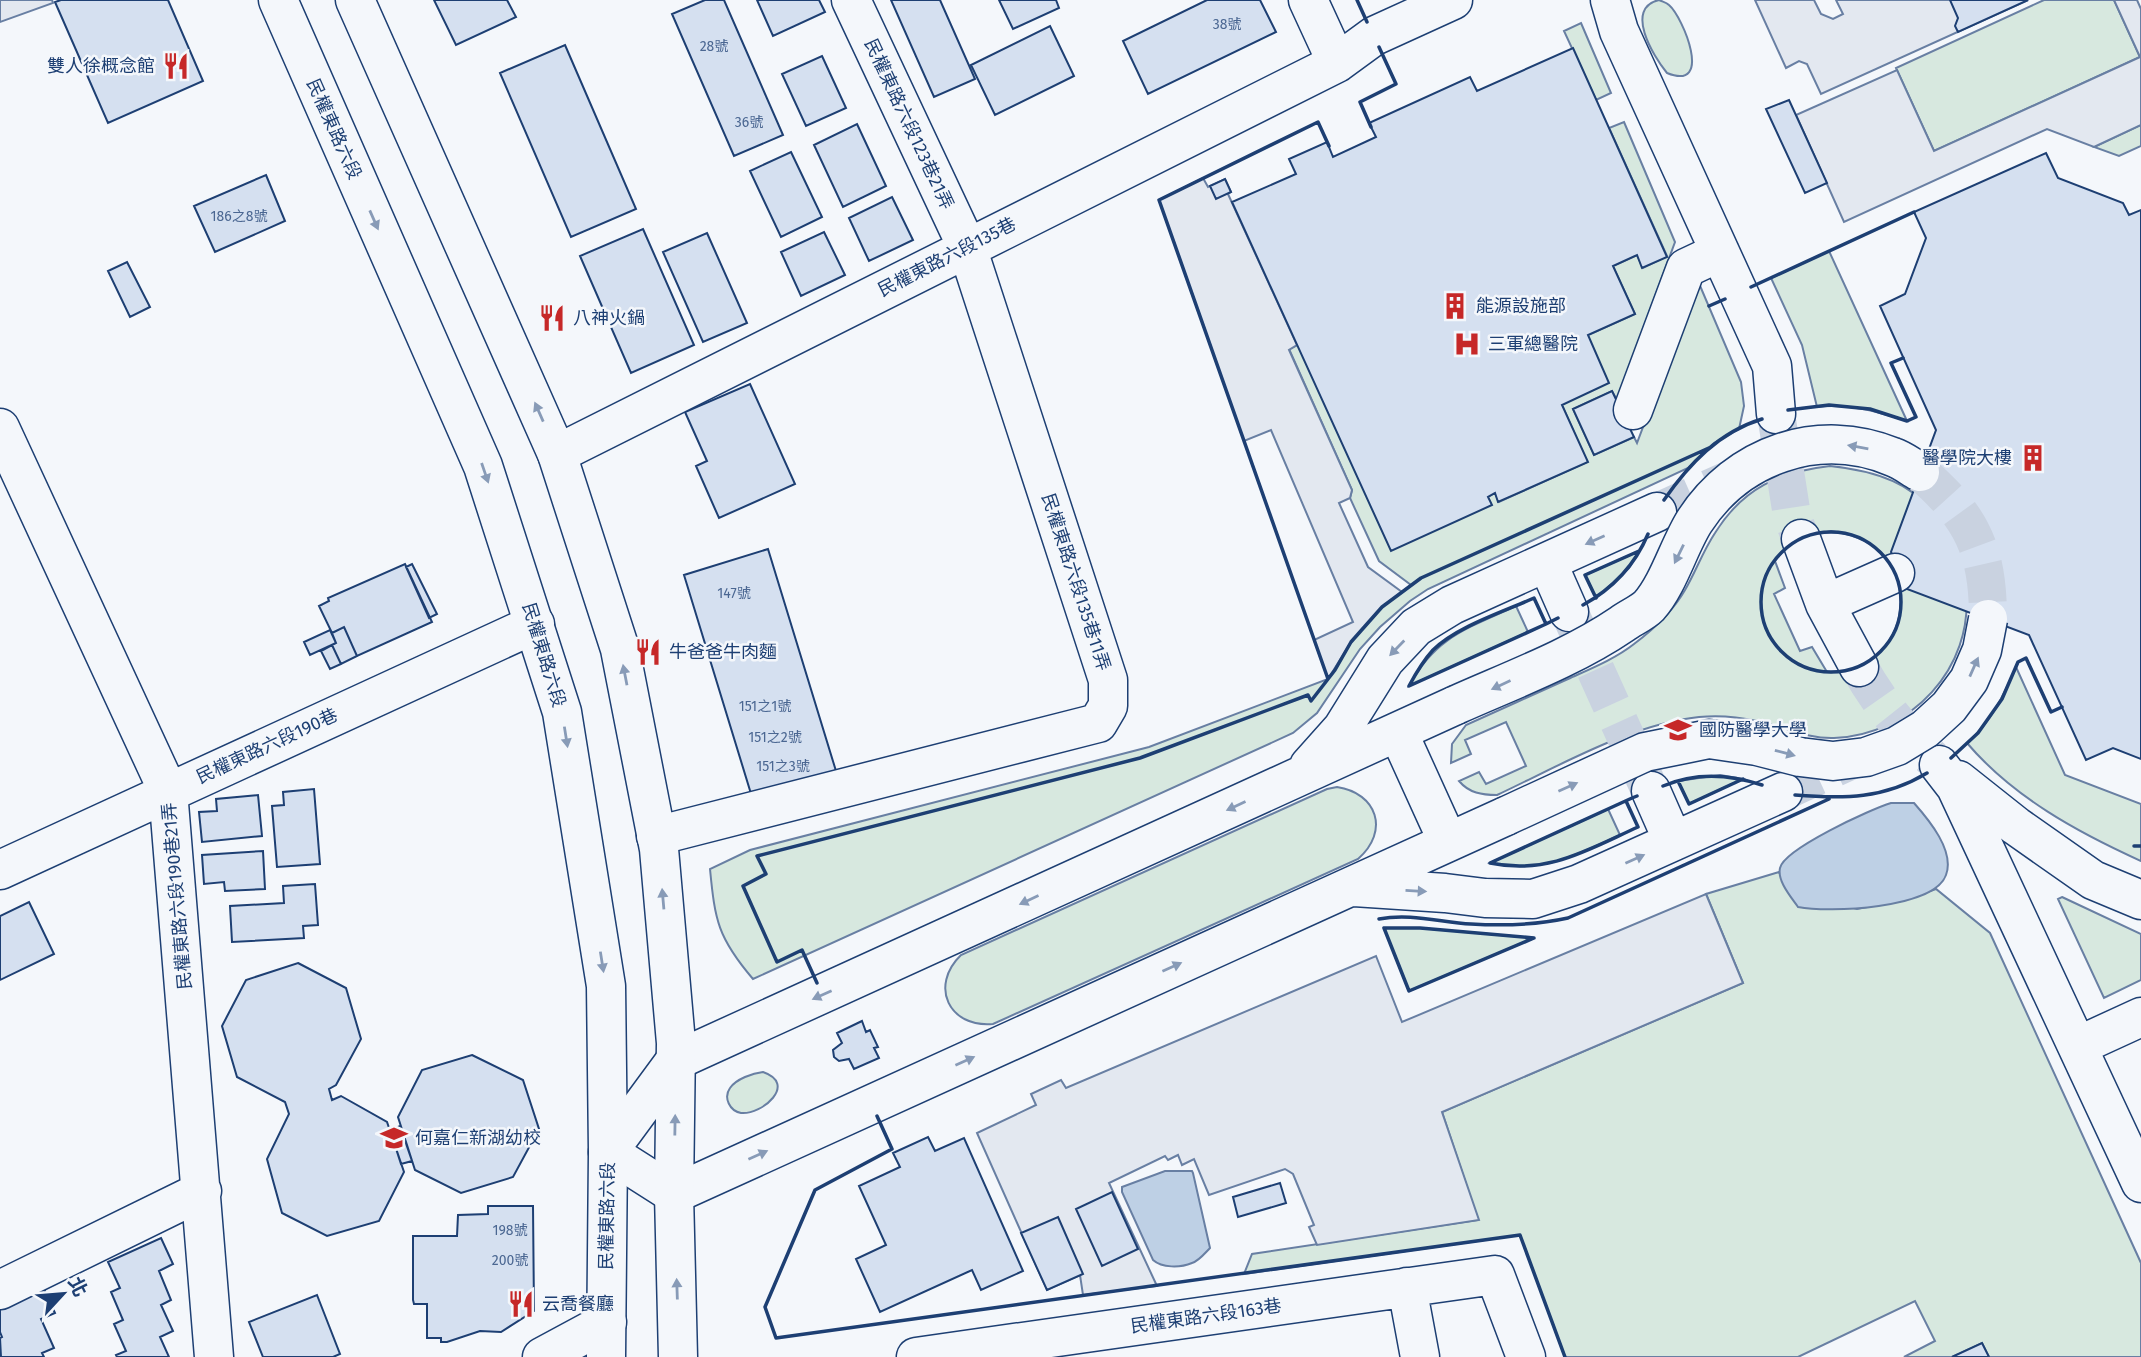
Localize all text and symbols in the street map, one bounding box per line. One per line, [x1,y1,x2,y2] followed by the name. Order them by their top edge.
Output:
[1213,16,1241,33] house number: 38號
[860,35,958,213] street label: 民權東路六段123巷21弄
[700,38,728,55] house number: 28號
[161,51,191,81] restaurant icon: 雙人徐概念館
[47,55,155,77] place label: 雙人徐概念館
[302,75,366,183] street label: 民權東路六段
[735,114,763,131] house number: 36號
[211,208,267,225] house number: 186之8號
[369,209,380,230] one-way arrow
[874,213,1020,301] street label: 民權東路六段135巷
[1440,291,1470,321] building icon: 能源設施部
[1476,295,1566,317] place label: 能源設施部
[537,303,567,333] restaurant icon: 八神火鍋
[573,307,645,329] place label: 八神火鍋
[1452,329,1482,359] hospital icon: 三軍總醫院
[1488,333,1578,355] place label: 三軍總醫院
[533,402,545,422] one-way arrow
[1847,441,1869,452] one-way arrow
[2018,443,2048,473] building icon: 醫學院大樓
[1922,447,2012,469] place label: 醫學院大樓
[480,462,491,483] one-way arrow
[1037,491,1115,673] street label: 民權東路六段135巷11弄
[1585,534,1605,546] one-way arrow
[1673,544,1684,564] one-way arrow
[717,585,751,602] house number: 147號
[518,600,570,710] street label: 民權東路六段
[633,637,663,667] restaurant icon: 牛爸爸牛肉麵
[1388,639,1405,656] one-way arrow
[669,641,777,663] place label: 牛爸爸牛肉麵
[1968,657,1980,677] one-way arrow
[619,664,630,686] one-way arrow
[1491,679,1511,691] one-way arrow
[739,698,791,715] house number: 151之1號
[193,704,341,788] street label: 民權東路六段190巷
[1663,715,1693,745] school or university icon: 國防醫學大學
[1699,719,1807,741] place label: 國防醫學大學
[561,726,572,748] one-way arrow
[748,729,802,746] house number: 151之2號
[1774,748,1796,759] one-way arrow
[756,758,810,775] house number: 151之3號
[1558,781,1578,793] one-way arrow
[1226,800,1246,812] one-way arrow
[158,802,196,990] street label: 民權東路六段190巷21弄
[1625,853,1646,864] one-way arrow
[1405,886,1427,897] one-way arrow
[657,887,668,909] one-way arrow
[1019,894,1039,906] one-way arrow
[597,951,608,973] one-way arrow
[1162,961,1183,972] one-way arrow
[812,989,832,1000] one-way arrow
[955,1055,976,1066] one-way arrow
[669,1114,681,1136] one-way arrow
[379,1123,409,1153] school or university icon: 何嘉仁新湖幼校
[415,1127,541,1149] place label: 何嘉仁新湖幼校
[748,1149,768,1161] one-way arrow
[595,1162,619,1270] street label: 民權東路六段
[492,1222,528,1239] house number: 198號
[492,1252,528,1269] house number: 200號
[28,1259,98,1329] north arrow
[63,1273,92,1300] text: 北
[672,1278,683,1300] one-way arrow
[506,1289,536,1319] restaurant icon: 云喬餐廳
[542,1293,614,1315] place label: 云喬餐廳
[1129,1295,1283,1337] street label: 民權東路六段163巷

